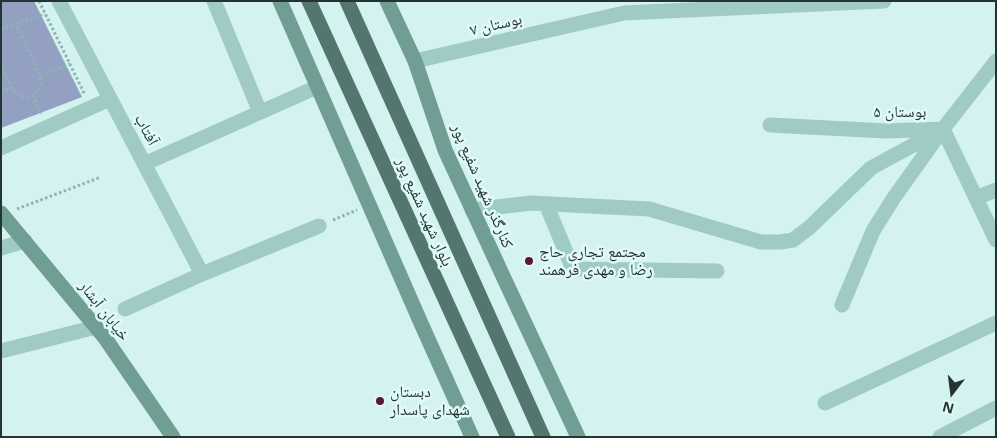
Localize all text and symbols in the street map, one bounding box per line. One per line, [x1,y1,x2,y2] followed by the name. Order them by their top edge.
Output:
[468,10,524,40] street label: بوستان ۷
[874,102,926,122] street label: بوستان ۵
[130,111,162,149] street label: آفتاب
[447,121,517,251] street label: کنارگذر شهید شفیع پور
[391,154,457,270] street label: بلوار شهید شفیع پور
[539,242,653,280] place label: مجتمع تجاری حاج رضا و مهدی فرهمند
[523,255,535,267] marker: مجتمع تجاری حاج رضا و مهدی فرهمند
[75,277,133,345] street label: خیابان آبشار
[927,368,977,418] north arrow
[390,382,470,420] place label: دبستان شهدای پاسدار
[374,395,386,407] marker: دبستان شهدای پاسدار
[940,397,956,419] text: N

